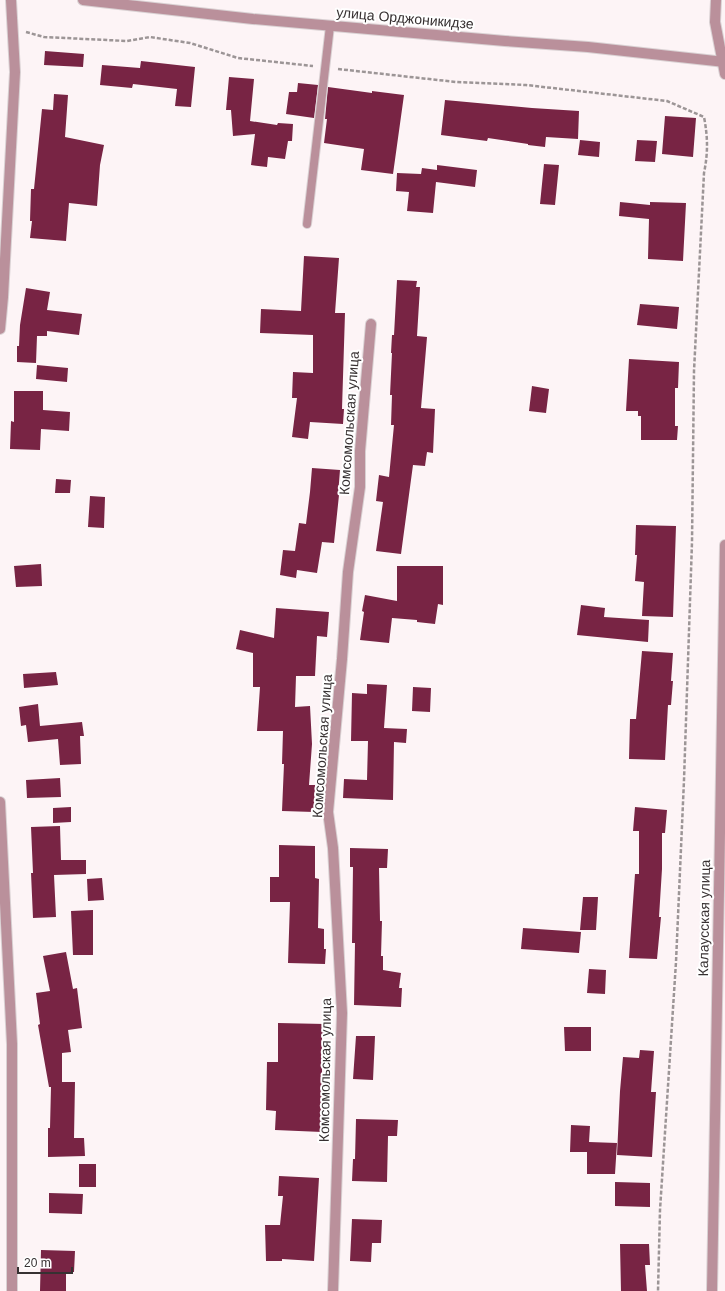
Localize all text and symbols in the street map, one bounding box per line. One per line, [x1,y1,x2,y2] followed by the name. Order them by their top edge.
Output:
[336,4,475,32] street label: улица Орджоникидзе
[336,350,362,496] street label: Комсомольская улица
[309,673,335,819] street label: Комсомольская улица
[695,859,713,977] street label: Калаусская улица
[316,998,334,1142] street label: Комсомольская улица
[18,1249,72,1275] scale bar
[24,1256,51,1270] text: 20 m

